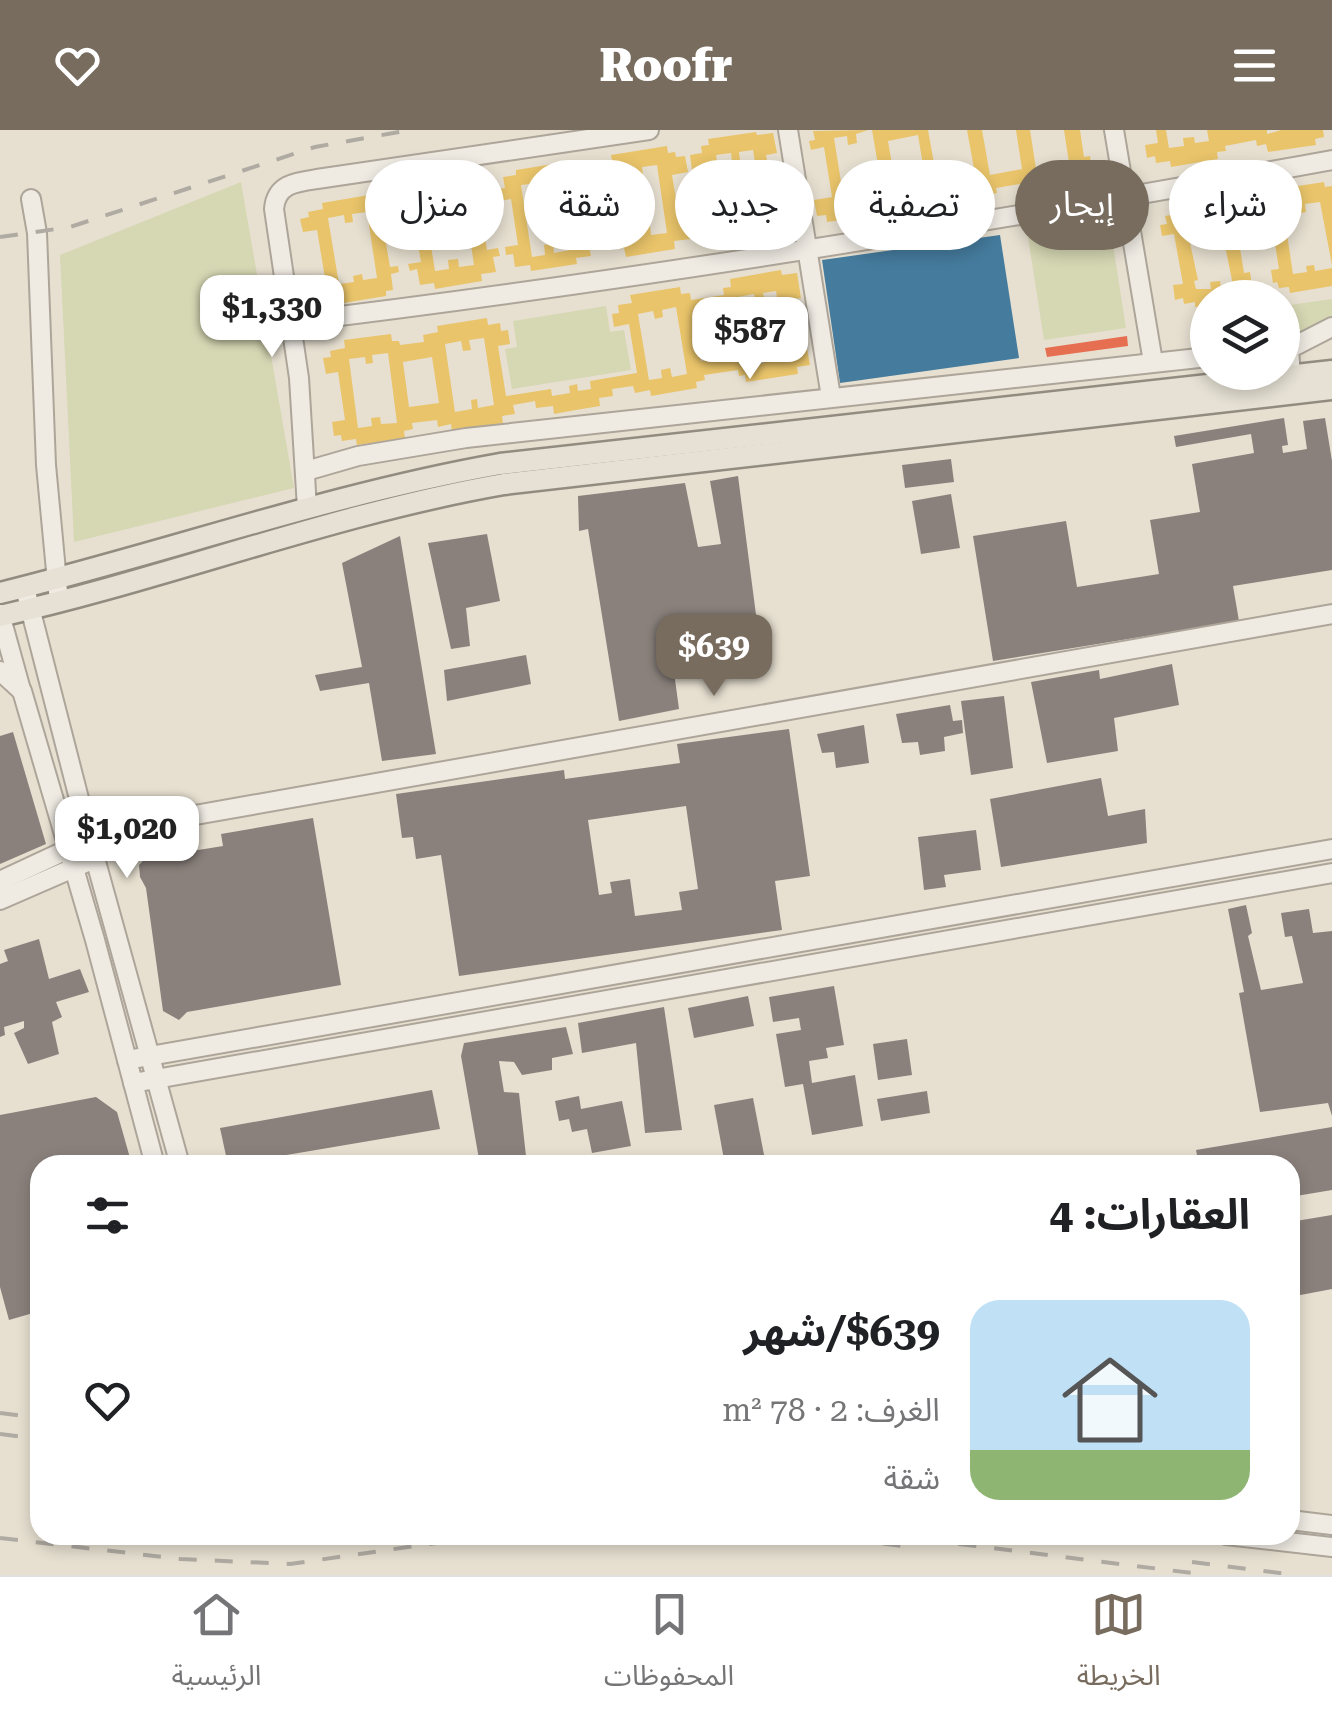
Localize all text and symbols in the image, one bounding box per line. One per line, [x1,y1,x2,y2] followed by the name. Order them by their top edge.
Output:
[50,38,105,93] icon: heart
[1227,38,1282,93] icon: menu
[599,39,733,92] text: Roofr
[365,160,504,250] chip: منزل
[524,160,655,250] chip: شقة
[675,160,814,250] chip: جديد
[834,160,995,250] chip: تصفية
[1015,160,1149,250] chip: إيجار
[1169,160,1302,250] chip: شراء
[191,275,353,360] pin: $1,330
[1190,280,1300,390] map controls
[1190,280,1300,390] button: layers
[222,288,322,326] text: $1,330
[691,297,809,382] pin: $587
[714,310,786,348] text: $587
[655,614,773,699] pin: $639
[678,627,750,665] text: $639
[46,796,208,881] pin: $1,020
[77,809,177,847] text: $1,020
[80,1188,135,1243] icon: filters
[1049,1190,1250,1239] text: العقارات: 4
[744,1307,940,1356] text: $639/شهر
[1050,1340,1170,1460] icon: home
[80,1373,135,1428] icon: heart
[722,1391,940,1429] text: الغرف: 2 · 78 m²
[884,1459,940,1497] text: شقة
[171,1587,261,1706] tab: الرئيسية
[604,1587,734,1706] tab: المحفوظات
[1077,1587,1161,1706] tab: الخريطة

